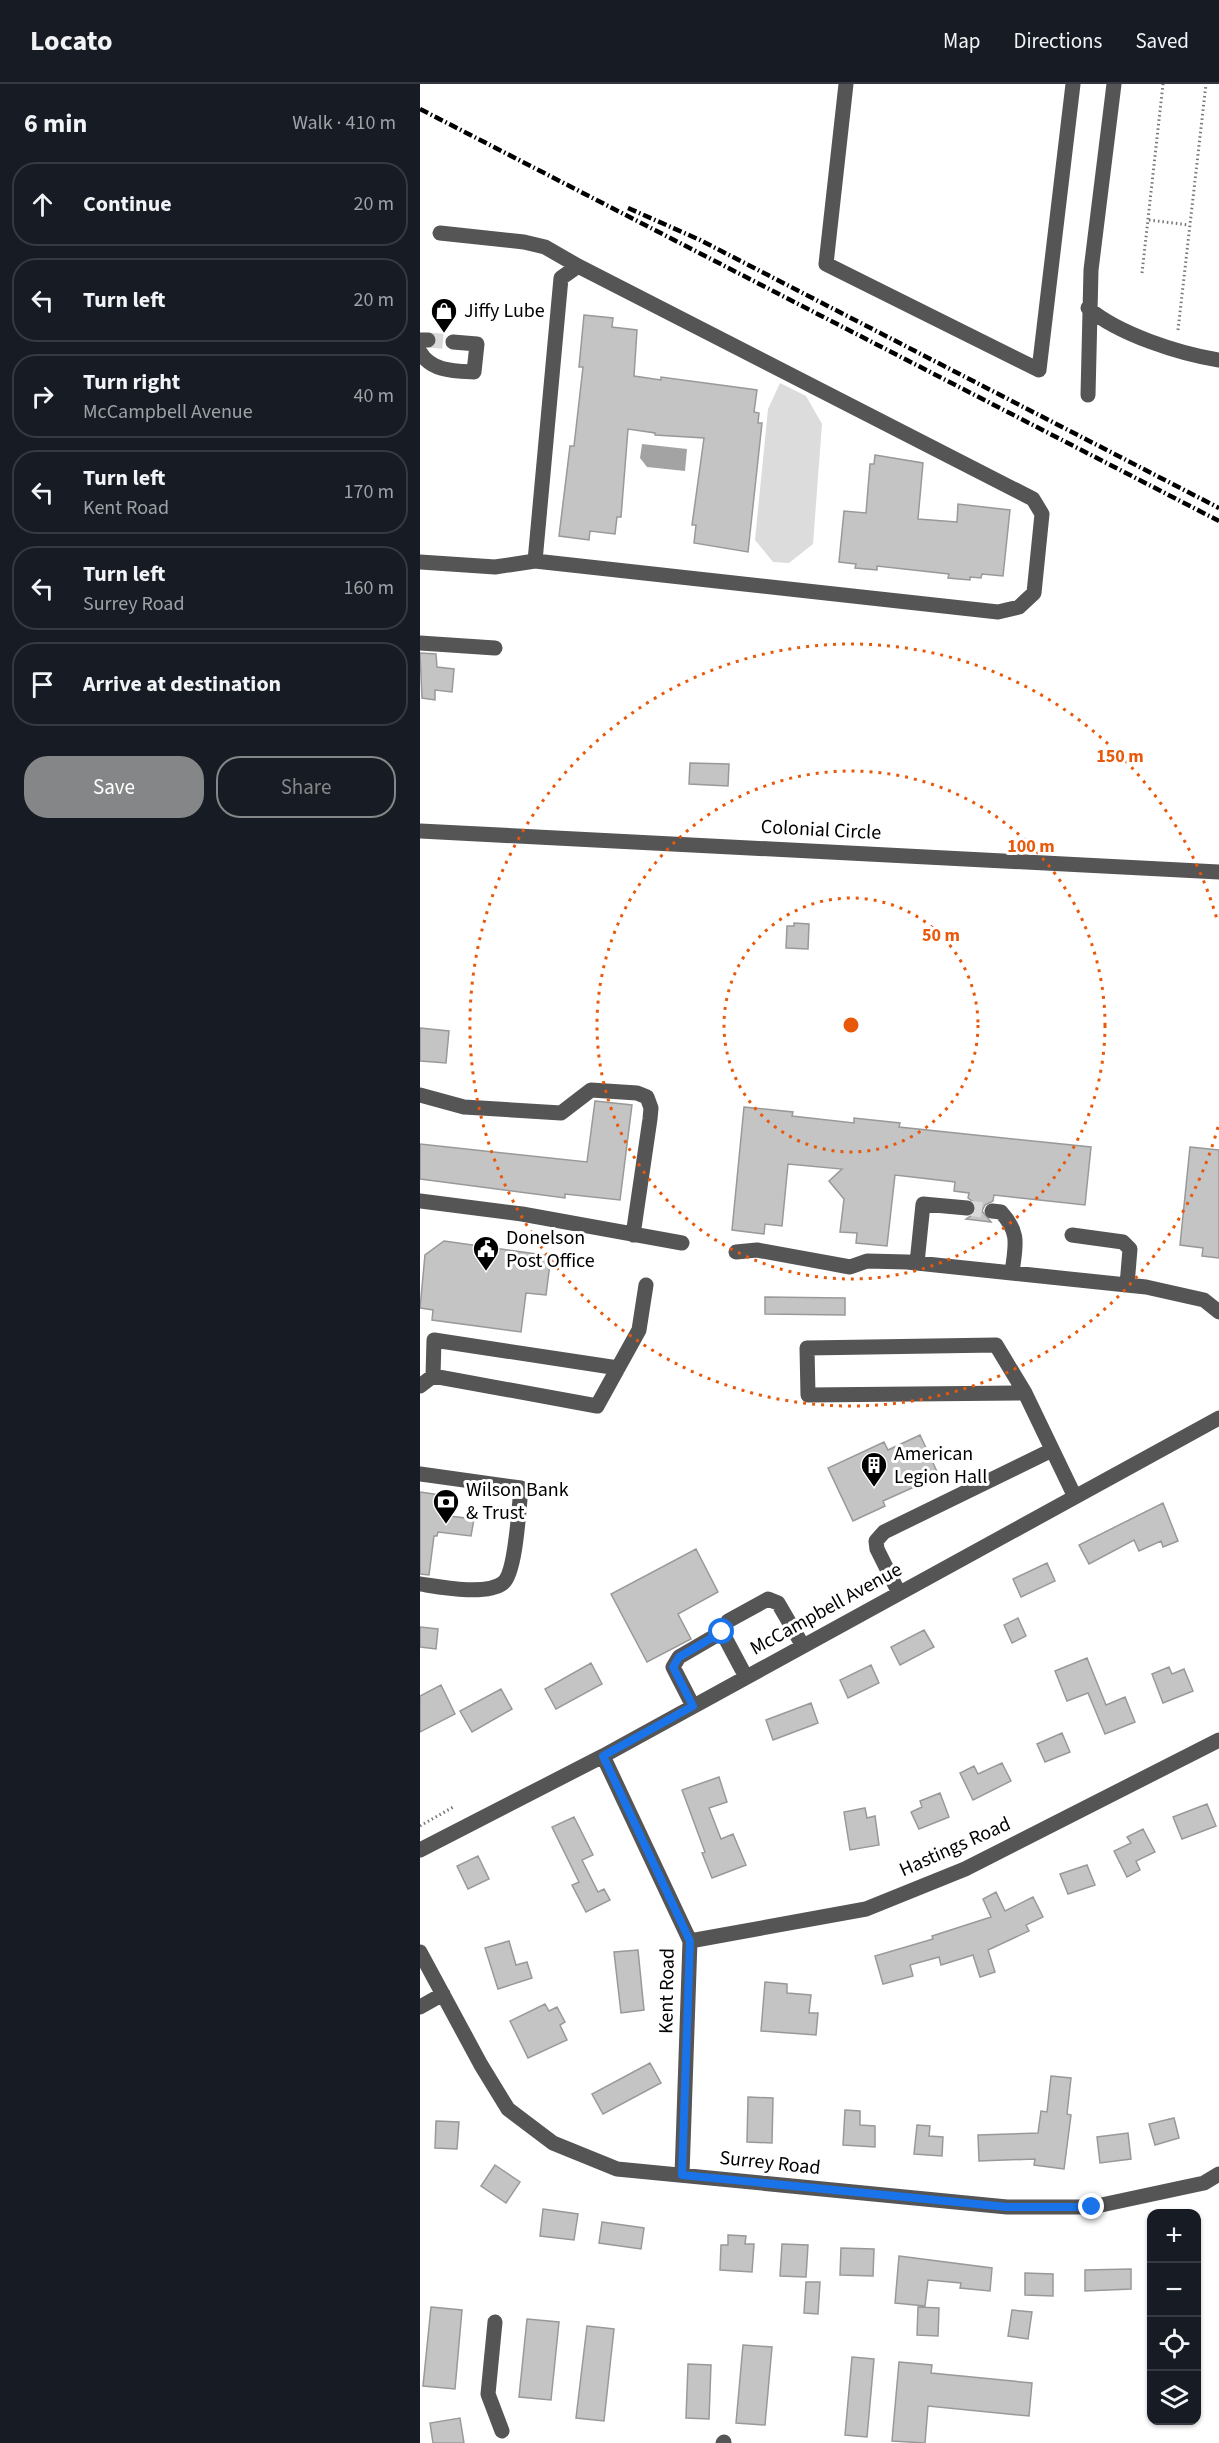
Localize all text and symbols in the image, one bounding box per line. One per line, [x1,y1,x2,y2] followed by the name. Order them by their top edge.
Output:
[30,21,112,61] text: Locato
[943,26,981,56] text: Map
[1014,26,1102,56] text: Directions
[1135,26,1189,56] text: Saved
[24,105,87,142] text: 6 min
[292,109,396,137] text: Walk · 410 m
[26,188,59,221] icon: ahead
[83,188,172,220] text: Continue
[354,190,394,218] text: 20 m
[26,284,59,317] icon: left
[83,284,165,316] text: Turn left
[354,286,394,314] text: 20 m
[429,296,459,334] shop icon: Jiffy Lube
[464,297,545,325] place label: Jiffy Lube
[83,366,180,398] text: Turn right
[26,380,59,413] icon: right
[354,382,394,410] text: 40 m
[83,398,253,426] text: McCampbell Avenue
[83,462,165,494] text: Turn left
[26,476,59,509] icon: left
[344,478,394,506] text: 170 m
[83,494,169,522] text: Kent Road
[83,558,165,590] text: Turn left
[26,572,59,605] icon: left
[344,574,394,602] text: 160 m
[83,590,185,618] text: Surrey Road
[26,668,59,701] icon: arrive
[83,668,281,700] text: Arrive at destination
[1096,744,1144,769] text: 150 m
[24,756,204,818] button: Save
[216,756,396,818] button: Share
[760,813,882,847] street label: Colonial Circle
[1007,834,1055,859] text: 100 m
[922,923,960,948] text: 50 m
[841,1015,861,1035] centre of rings
[506,1224,595,1275] place label: Donelson Post Office
[471,1234,501,1272] public building icon: Donelson Post Office
[894,1440,987,1491] place label: American Legion Hall
[859,1450,889,1488] building icon: American Legion Hall
[466,1476,569,1527] place label: Wilson Bank & Trust
[431,1487,461,1525] bank icon: Wilson Bank & Trust
[745,1556,907,1662] street label: McCampbell Avenue
[708,1618,734,1644] route start
[895,1810,1015,1884] street label: Hastings Road
[652,1948,682,2034] street label: Kent Road
[718,2144,822,2182] street label: Surrey Road
[1078,2193,1104,2219] route end
[1147,2209,1201,2425] map controls
[1147,2209,1201,2263] button: +
[1147,2263,1201,2317] button: −
[1147,2317,1201,2371] button: locate
[1147,2371,1201,2425] button: layers

